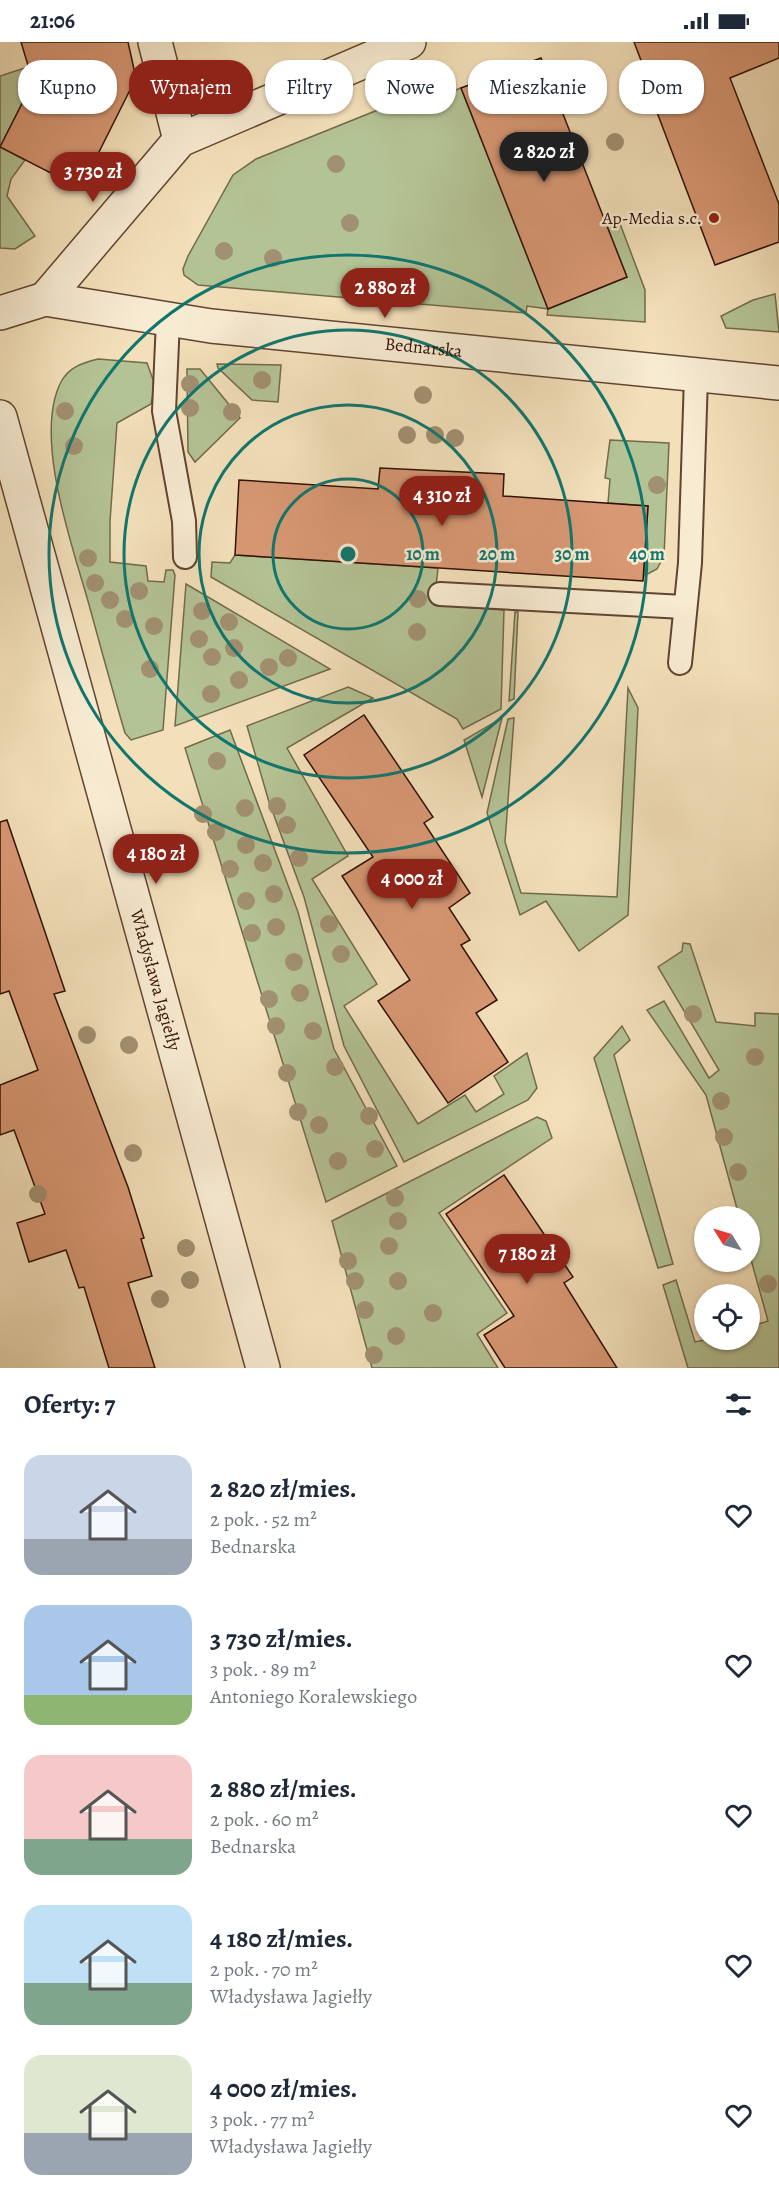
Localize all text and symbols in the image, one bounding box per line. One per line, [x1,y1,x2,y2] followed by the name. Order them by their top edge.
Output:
[30,6,75,36] text: 21:06
[18,60,117,114] chip: Kupno
[129,60,253,114] chip: Wynajem
[265,60,353,114] chip: Filtry
[365,60,456,114] chip: Nowe
[468,60,607,114] chip: Mieszkanie
[619,60,704,114] chip: Dom
[482,132,606,183] pin: 2 820 zł
[513,138,575,165] text: 2 820 zł
[31,152,155,203] pin: 3 730 zł
[64,158,122,185] text: 3 730 zł
[601,206,702,230] place label: Ap-Media s.c.
[707,211,721,225] marker: Ap-Media s.c.
[323,268,447,319] pin: 2 880 zł
[354,274,416,301] text: 2 880 zł
[384,332,464,363] street label: Bednarska
[380,476,504,527] pin: 4 310 zł
[413,482,471,509] text: 4 310 zł
[406,542,440,566] text: 10 m
[479,542,515,566] text: 20 m
[554,542,590,566] text: 30 m
[629,542,665,566] text: 40 m
[338,544,358,564] centre of rings
[94,834,218,885] pin: 4 180 zł
[127,840,185,867] text: 4 180 zł
[350,859,474,910] pin: 4 000 zł
[381,865,443,892] text: 4 000 zł
[124,905,187,1054] street label: Władysława Jagiełły
[694,1206,760,1272] north arrow
[694,1206,760,1350] map controls
[465,1234,589,1285] pin: 7 180 zł
[498,1240,556,1267] text: 7 180 zł
[694,1284,760,1350] button: locate
[24,1387,115,1422] text: Oferty: 7
[722,1388,755,1421] icon: filters
[210,1471,357,1506] text: 2 820 zł/mies.
[72,1479,144,1551] icon: home
[722,1499,755,1532] icon: heart
[210,1506,317,1533] text: 2 pok. · 52 m²
[210,1533,296,1560] text: Bednarska
[210,1621,353,1656] text: 3 730 zł/mies.
[72,1629,144,1701] icon: home
[722,1649,755,1682] icon: heart
[210,1656,316,1683] text: 3 pok. · 89 m²
[210,1683,417,1710] text: Antoniego Koralewskiego
[210,1771,357,1806] text: 2 880 zł/mies.
[72,1779,144,1851] icon: home
[722,1799,755,1832] icon: heart
[210,1806,319,1833] text: 2 pok. · 60 m²
[210,1833,296,1860] text: Bednarska
[210,1921,353,1956] text: 4 180 zł/mies.
[72,1929,144,2001] icon: home
[722,1949,755,1982] icon: heart
[210,1956,318,1983] text: 2 pok. · 70 m²
[210,1983,372,2010] text: Władysława Jagiełły
[210,2071,358,2106] text: 4 000 zł/mies.
[72,2079,144,2151] icon: home
[722,2099,755,2132] icon: heart
[210,2106,314,2133] text: 3 pok. · 77 m²
[210,2133,372,2160] text: Władysława Jagiełły

